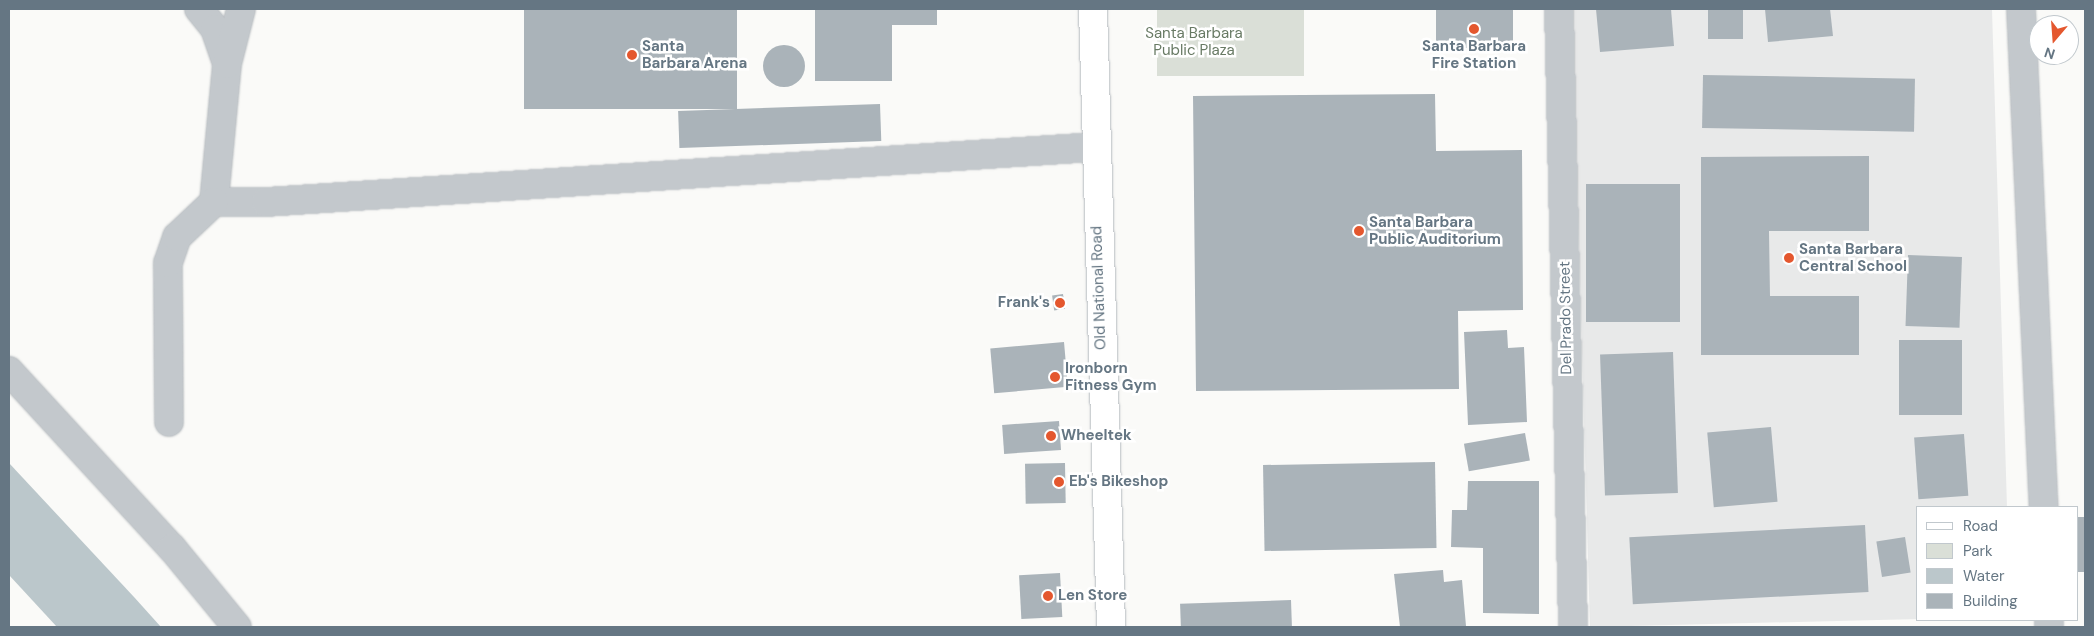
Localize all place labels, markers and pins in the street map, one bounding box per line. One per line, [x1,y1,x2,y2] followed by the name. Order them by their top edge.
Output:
[1468,23,1480,35] marker: Santa Barbara Fire Station
[642,37,747,72] place label: Santa Barbara Arena
[1422,37,1526,72] place label: Santa Barbara Fire Station
[626,49,638,61] marker: Santa Barbara Arena
[1369,213,1501,248] place label: Santa Barbara Public Auditorium
[1353,225,1365,237] marker: Santa Barbara Public Auditorium
[1799,240,1907,275] place label: Santa Barbara Central School
[1783,252,1795,264] marker: Santa Barbara Central School
[998,294,1050,312] place label: Frank's
[1054,297,1066,309] marker: Frank's
[1065,359,1157,394] place label: Ironborn Fitness Gym
[1049,371,1061,383] marker: Ironborn Fitness Gym
[1061,427,1132,445] place label: Wheeltek
[1045,430,1057,442] marker: Wheeltek
[1069,473,1168,491] place label: Eb's Bikeshop
[1053,476,1065,488] marker: Eb's Bikeshop
[1058,587,1127,605] place label: Len Store
[1042,590,1054,602] marker: Len Store

